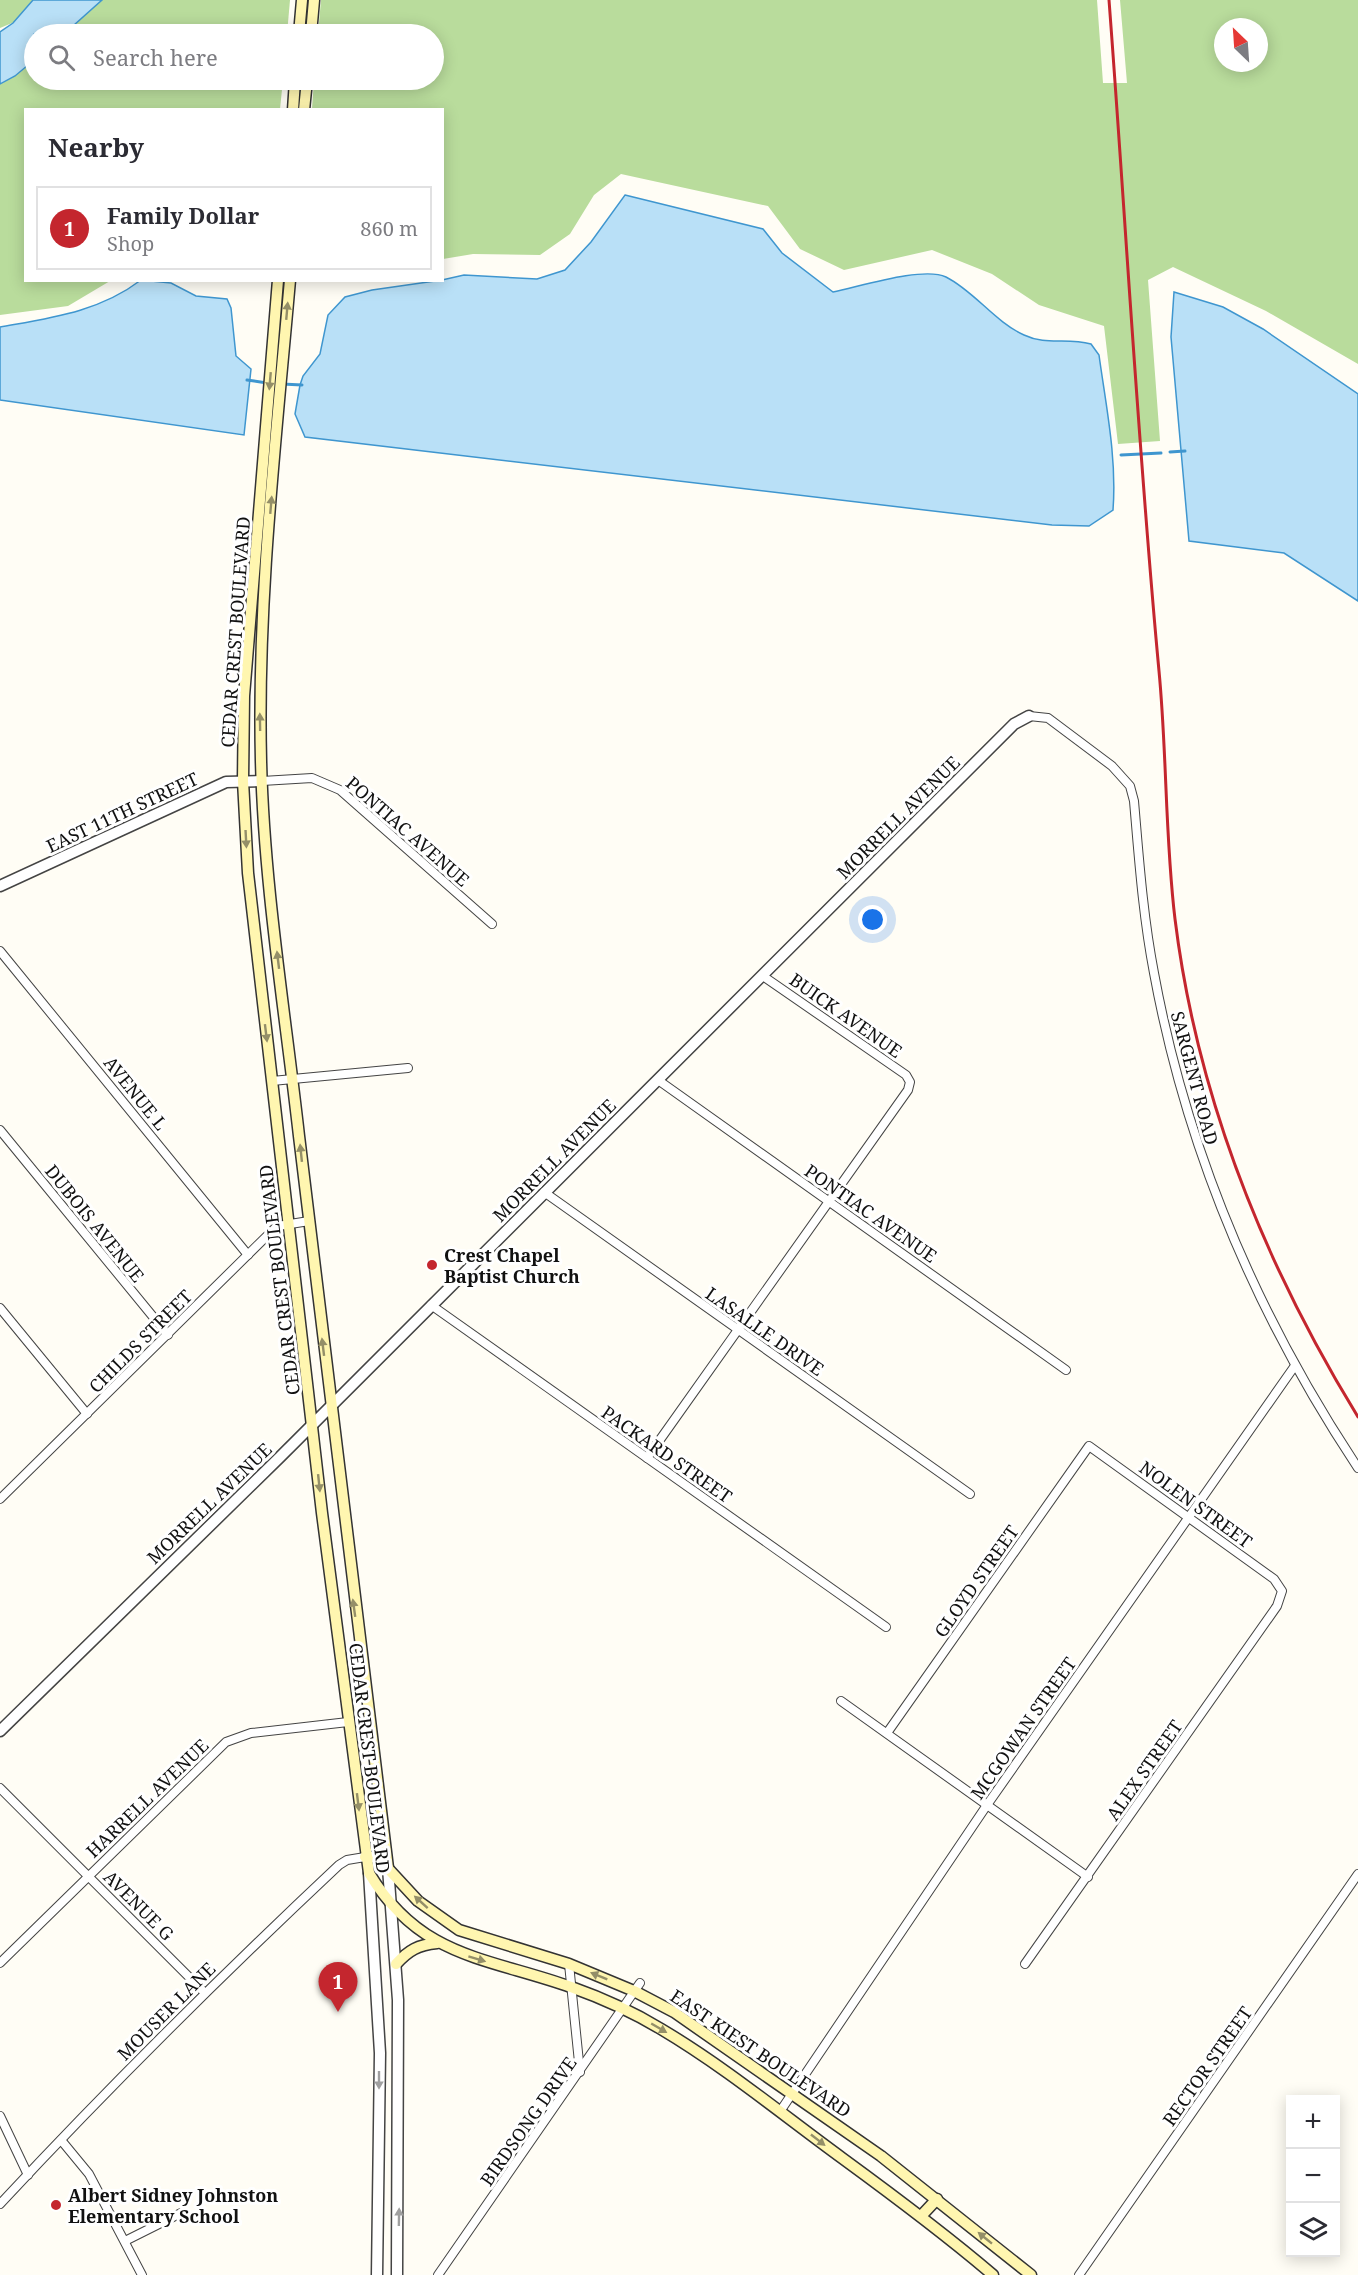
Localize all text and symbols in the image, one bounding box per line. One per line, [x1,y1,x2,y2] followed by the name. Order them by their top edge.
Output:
[1214,18,1268,72] north arrow
[24,24,444,90] search box
[45,41,78,74] icon: search
[93,42,218,72] text: Search here
[48,129,144,165] text: Nearby
[107,200,259,230] text: Family Dollar
[64,215,75,242] text: 1
[360,215,418,242] text: 860 m
[107,230,154,257] text: Shop
[282,301,292,320] one-way arrow
[265,371,275,390] one-way arrow
[266,496,276,515] one-way arrow
[215,516,255,748] street label: CEDAR CREST BOULEVARD
[255,713,265,732] one-way arrow
[831,750,965,884] street label: MORRELL AVENUE
[42,766,202,858] street label: EAST 11TH STREET
[341,771,475,891] street label: PONTIAC AVENUE
[242,830,251,849] one-way arrow
[858,905,887,934] your location
[273,950,282,969] one-way arrow
[785,967,907,1063] street label: BUICK AVENUE
[1166,1009,1224,1147] street label: SARGENT ROAD
[261,1024,271,1043] one-way arrow
[99,1051,173,1135] street label: AVENUE L
[487,1093,621,1227] street label: MORRELL AVENUE
[296,1144,306,1163] one-way arrow
[800,1158,942,1268] street label: PONTIAC AVENUE
[40,1159,150,1287] street label: DUBOIS AVENUE
[253,1164,305,1396] street label: CEDAR CREST BOULEVARD
[444,1243,580,1288] place label: Crest Chapel Baptist Church
[425,1258,439,1272] marker: Crest Chapel Baptist Church
[701,1281,829,1381] street label: LASALLE DRIVE
[83,1284,197,1398] street label: CHILDS STREET
[318,1337,328,1356] one-way arrow
[597,1400,737,1508] street label: PACKARD STREET
[141,1437,277,1569] street label: MORRELL AVENUE
[1135,1455,1257,1553] street label: NOLEN STREET
[314,1474,324,1493] one-way arrow
[928,1520,1024,1642] street label: GLOYD STREET
[350,1598,359,1617] one-way arrow
[344,1642,396,1874] street label: CEDAR CREST BOULEVARD
[965,1652,1081,1804] street label: MCGOWAN STREET
[1100,1715,1188,1825] street label: ALEX STREET
[81,1733,213,1863] street label: HARRELL AVENUE
[353,1792,363,1811] one-way arrow
[99,1865,179,1945] street label: AVENUE G
[413,1895,428,1909] one-way arrow
[468,1955,486,1964] one-way arrow
[112,1957,220,2065] street label: MOUSER LANE
[318,1962,358,2012] pin: 1
[590,1971,608,1980] one-way arrow
[666,1983,856,2123] street label: EAST KIEST BOULEVARD
[1157,2002,1257,2130] street label: RECTOR STREET
[651,2023,667,2034] one-way arrow
[474,2052,582,2190] street label: BIRDSONG DRIVE
[374,2071,384,2090] one-way arrow
[1286,2095,1340,2257] map controls
[1286,2095,1340,2149] button: +
[811,2133,826,2145] one-way arrow
[1286,2149,1340,2203] button: −
[68,2183,278,2228] place label: Albert Sidney Johnston Elementary School
[49,2198,63,2212] marker: Albert Sidney Johnston Elementary School
[1286,2203,1340,2257] button: layers
[394,2207,403,2226] one-way arrow
[978,2232,993,2244] one-way arrow

